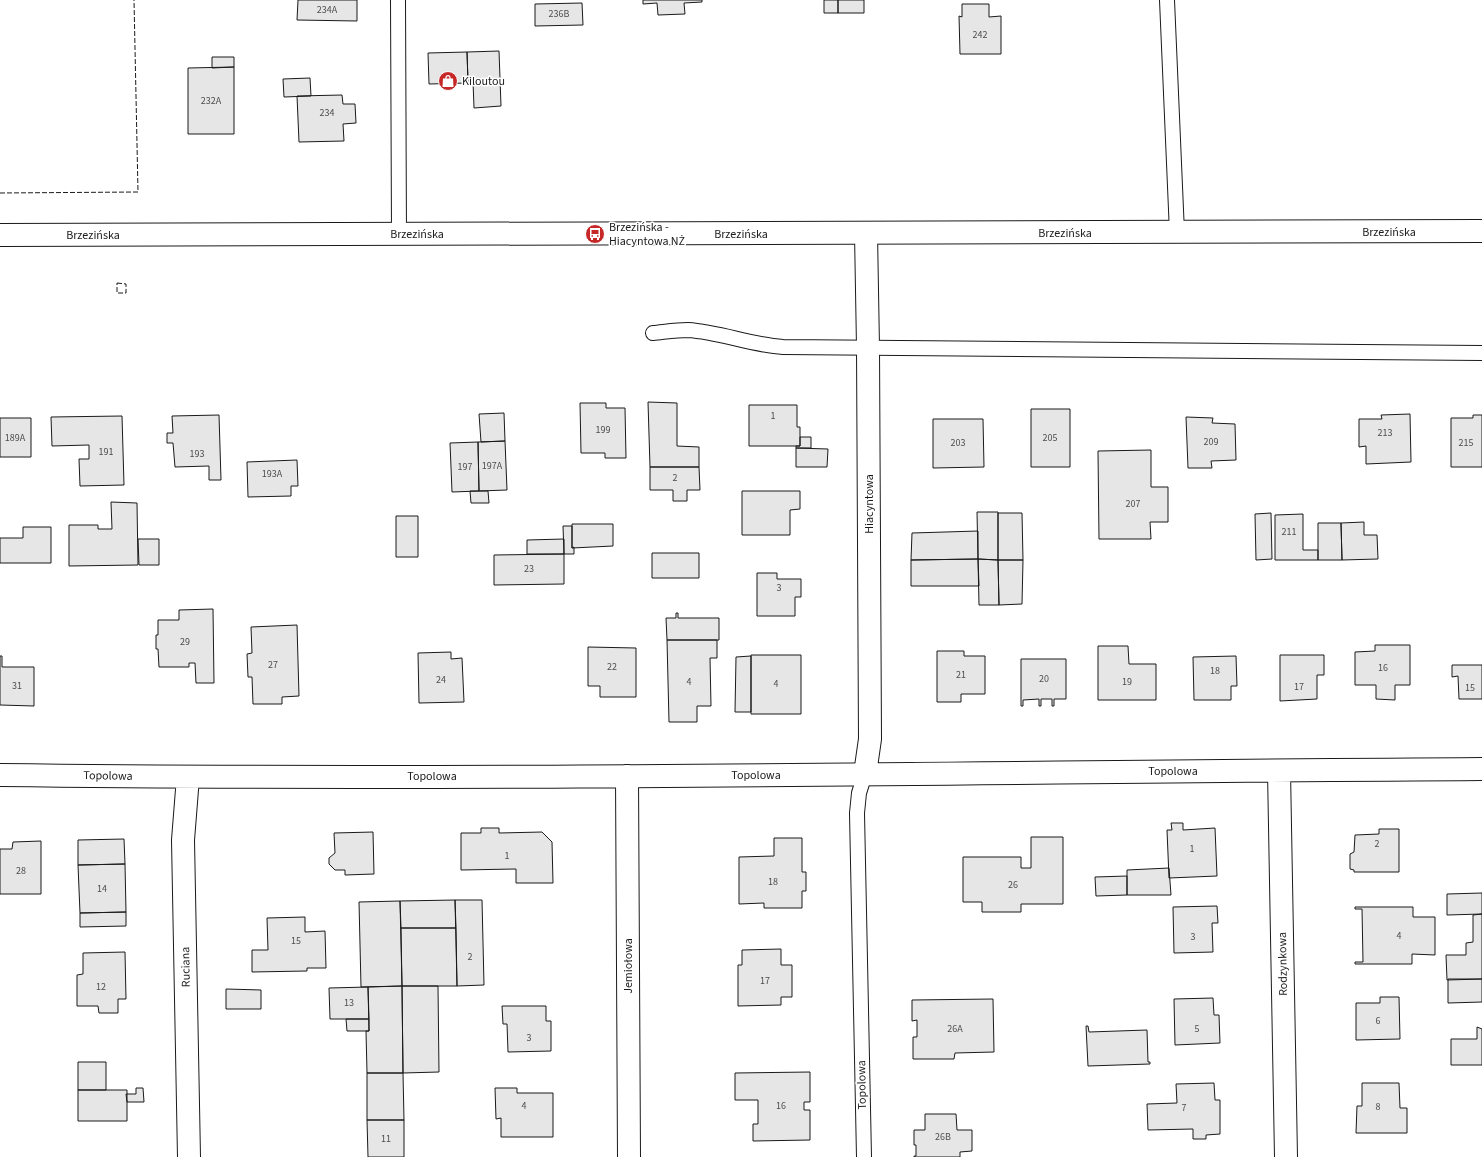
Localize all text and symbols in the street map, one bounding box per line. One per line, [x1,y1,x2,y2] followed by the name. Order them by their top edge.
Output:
[317,3,338,17] house number: 234A
[549,7,570,21] house number: 236B
[973,28,987,42] house number: 242
[437,70,459,92] shop icon: Kiloutou
[462,73,505,90] place label: Kiloutou
[201,94,222,108] house number: 232A
[320,106,334,120] house number: 234
[609,219,685,250] place label: Brzezińska - Hiacyntowa NŻ
[584,223,606,245] bus stop icon: Brzezińska - Hiacyntowa NŻ
[1362,224,1416,241] street label: Brzezińska
[1038,225,1092,242] street label: Brzezińska
[390,226,444,243] street label: Brzezińska
[714,226,768,243] street label: Brzezińska
[66,227,120,244] street label: Brzezińska
[771,409,776,423] house number: 1
[596,423,610,437] house number: 199
[1378,426,1392,440] house number: 213
[5,431,26,445] house number: 189A
[1043,431,1057,445] house number: 205
[1204,435,1218,449] house number: 209
[951,436,965,450] house number: 203
[1459,436,1473,450] house number: 215
[99,445,113,459] house number: 191
[190,447,204,461] house number: 193
[482,459,503,473] house number: 197A
[458,460,472,474] house number: 197
[262,467,283,481] house number: 193A
[673,471,678,485] house number: 2
[861,474,878,534] street label: Hiacyntowa
[1126,497,1140,511] house number: 207
[1282,525,1296,539] house number: 211
[524,562,534,576] house number: 23
[777,581,782,595] house number: 3
[180,635,190,649] house number: 29
[268,658,278,672] house number: 27
[607,660,617,674] house number: 22
[1378,661,1388,675] house number: 16
[1210,664,1220,678] house number: 18
[956,668,966,682] house number: 21
[1039,672,1049,686] house number: 20
[436,673,446,687] house number: 24
[687,675,692,689] house number: 4
[1122,675,1132,689] house number: 19
[774,677,779,691] house number: 4
[12,679,22,693] house number: 31
[1294,680,1304,694] house number: 17
[1465,681,1475,695] house number: 15
[1148,763,1198,780] street label: Topolowa
[83,767,133,785] street label: Topolowa
[731,767,781,784] street label: Topolowa
[407,768,457,785] street label: Topolowa
[1375,837,1380,851] house number: 2
[1190,842,1195,856] house number: 1
[505,849,510,863] house number: 1
[16,864,26,878] house number: 28
[768,875,778,889] house number: 18
[1008,878,1018,892] house number: 26
[97,882,107,896] house number: 14
[1397,929,1402,943] house number: 4
[1191,930,1196,944] house number: 3
[1274,932,1292,996] street label: Rodzynkowa
[291,934,301,948] house number: 15
[620,938,637,994] street label: Jemiołowa
[177,947,195,987] street label: Ruciana
[468,950,473,964] house number: 2
[760,974,770,988] house number: 17
[96,980,106,994] house number: 12
[344,996,354,1010] house number: 13
[1376,1014,1381,1028] house number: 6
[947,1022,963,1036] house number: 26A
[1195,1022,1200,1036] house number: 5
[527,1031,532,1045] house number: 3
[853,1060,871,1110] street label: Topolowa
[522,1099,527,1113] house number: 4
[776,1099,786,1113] house number: 16
[1376,1100,1381,1114] house number: 8
[1182,1101,1187,1115] house number: 7
[935,1130,951,1144] house number: 26B
[381,1132,391,1146] house number: 11

